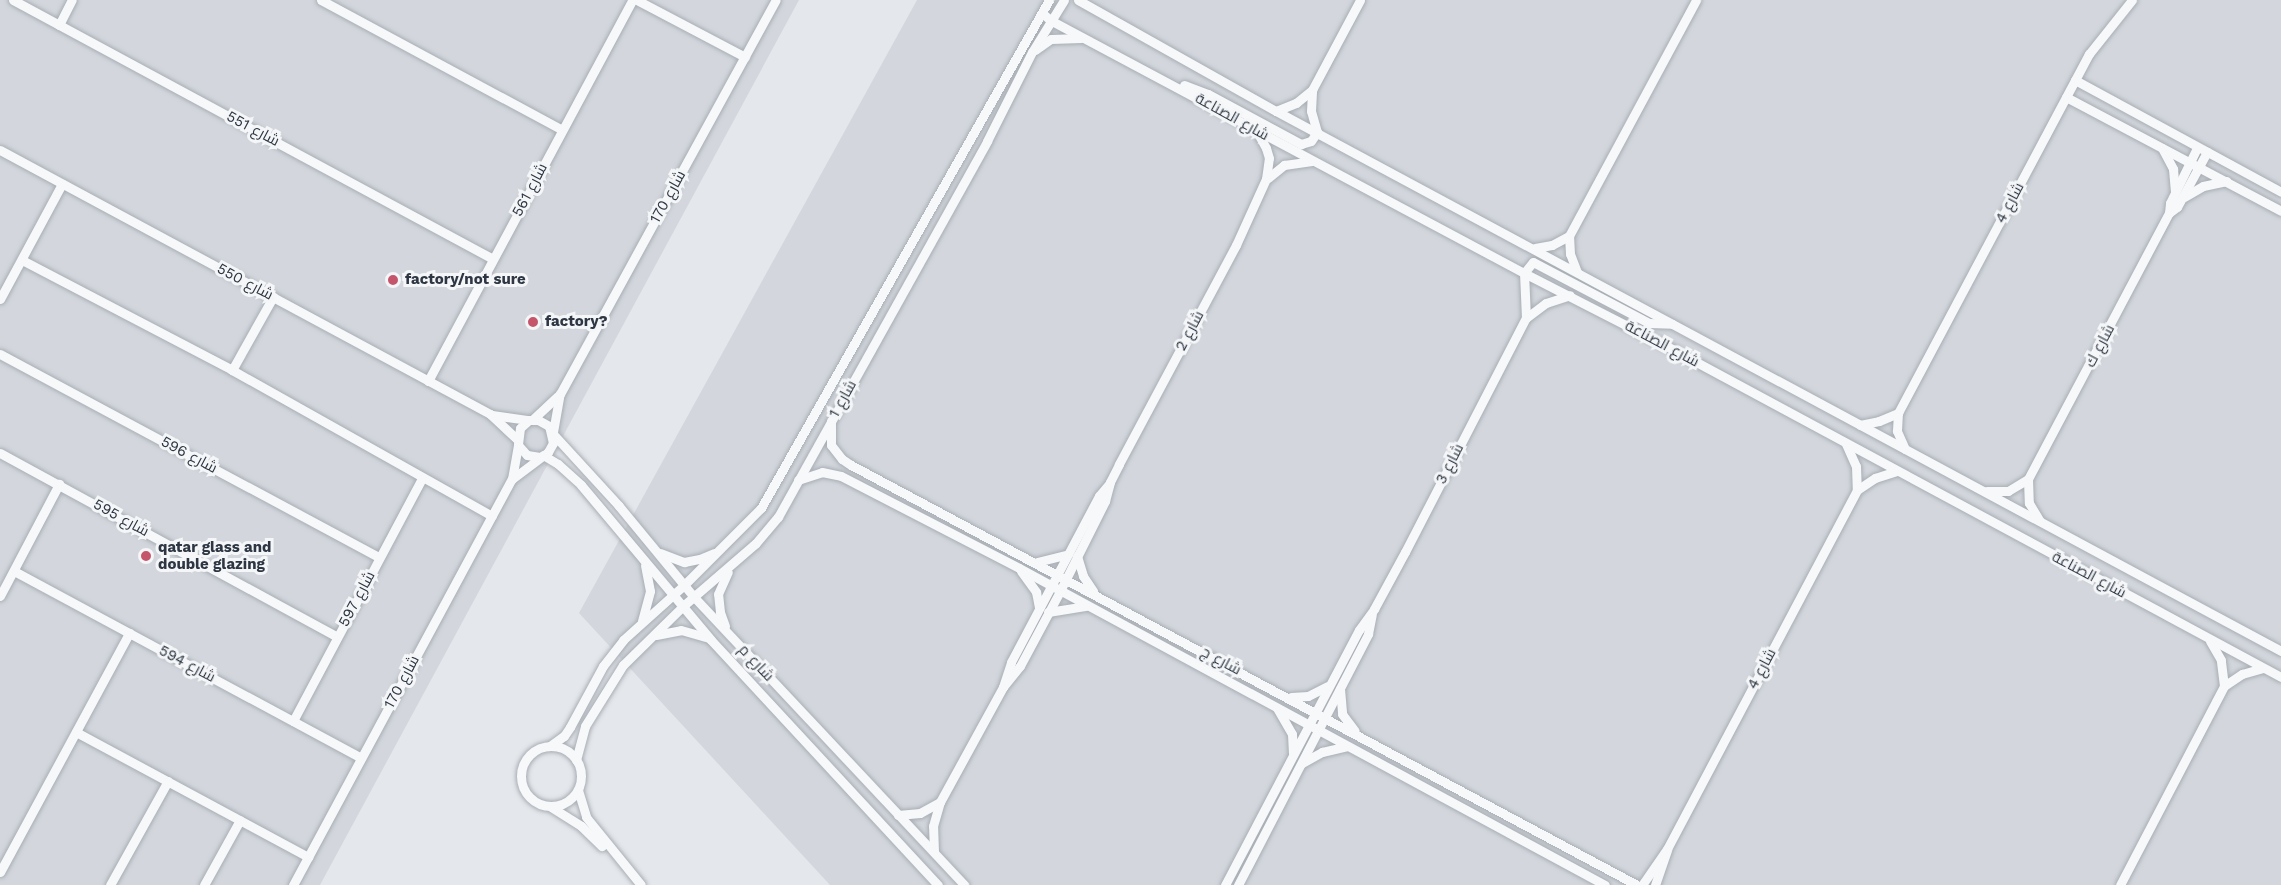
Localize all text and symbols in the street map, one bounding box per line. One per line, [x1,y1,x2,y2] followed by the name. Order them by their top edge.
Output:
[1192,89,1272,145] street label: شارع الصناعة
[223,108,283,150] street label: شارع 551
[508,160,552,220] street label: شارع 561
[646,168,690,226] street label: شارع 170
[1992,180,2028,226] street label: شارع 4
[214,260,276,304] street label: شارع 550
[405,271,526,289] place label: factory/not sure
[386,273,400,287] marker: factory/not sure
[1172,308,1208,354] street label: شارع 2
[545,313,608,331] place label: factory?
[526,315,540,329] marker: factory?
[1622,317,1702,371] street label: شارع الصناعة
[2081,321,2119,371] street label: شارع ك
[825,377,861,421] street label: شارع 1
[158,433,220,477] street label: شارع 596
[1432,441,1468,487] street label: شارع 3
[90,495,152,541] street label: شارع 595
[158,538,272,573] place label: qatar glass and double glazing
[2049,548,2129,602] street label: شارع الصناعة
[139,549,153,563] marker: qatar glass and double glazing
[335,568,379,630] street label: شارع 597
[735,641,777,685] street label: شارع م
[156,642,218,686] street label: شارع 594
[1198,643,1244,679] street label: شارع ج
[1744,646,1780,692] street label: شارع 4
[381,652,423,712] street label: شارع 170

